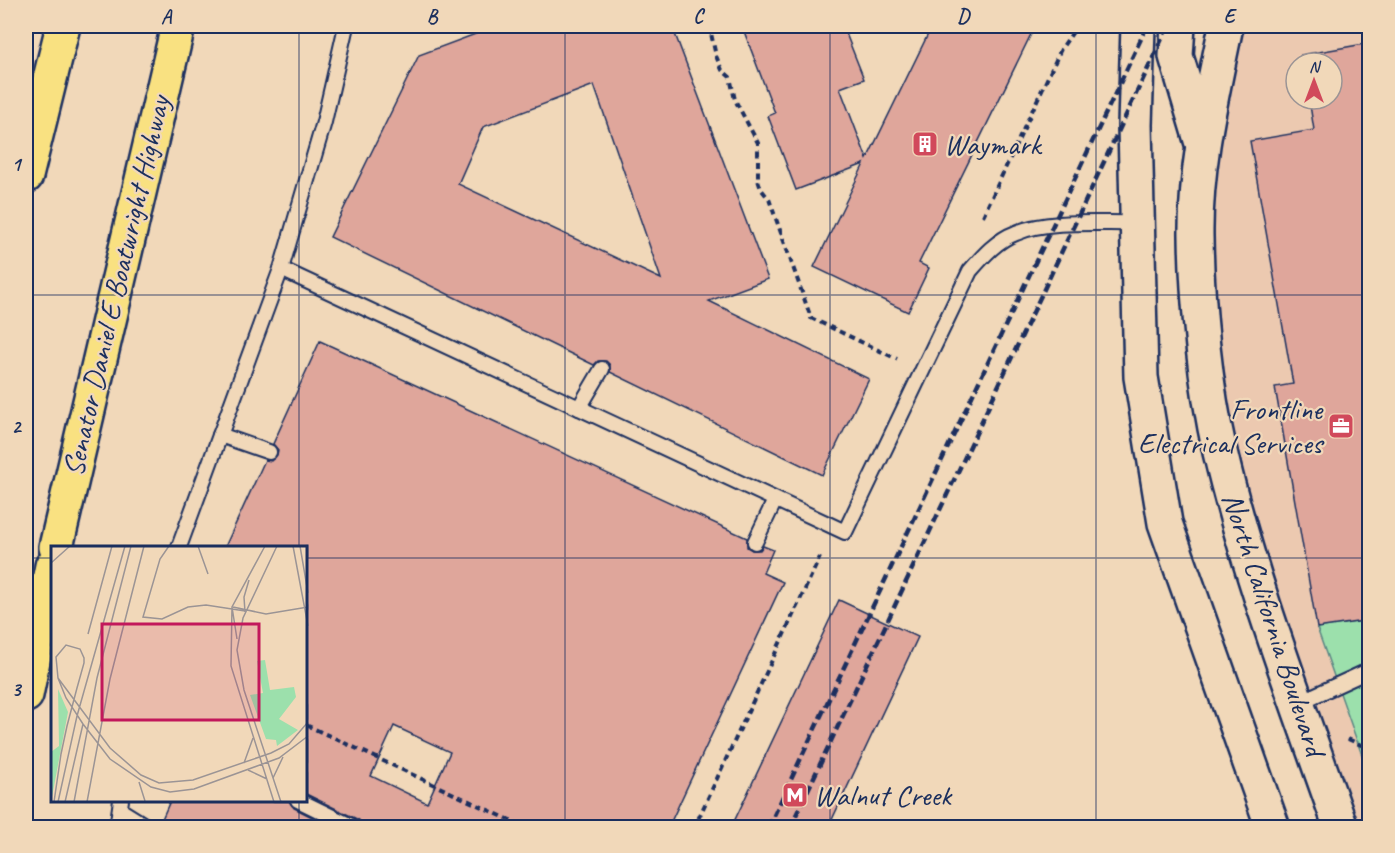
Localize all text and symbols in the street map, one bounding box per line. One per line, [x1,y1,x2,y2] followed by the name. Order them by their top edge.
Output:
[161,4,173,29] text: A
[427,4,439,29] text: B
[693,4,705,29] text: C
[957,4,971,29] text: D
[1224,4,1238,29] text: E
[1284,51,1344,111] north arrow
[1309,57,1322,77] text: N
[54,90,179,480] street label: Senator Daniel E Boatwright Highway
[944,125,1043,163] place label: Waymark
[910,129,940,159] building icon: Waymark
[12,152,23,177] text: 1
[1138,390,1325,462] place label: Frontline Electrical Services
[1326,411,1356,441] office icon: Frontline Electrical Services
[12,414,23,439] text: 2
[1214,488,1336,764] street label: North California Boulevard
[51,546,308,802] inset map
[12,677,23,702] text: 3
[814,776,953,814] place label: Walnut Creek
[780,780,810,810] metro station icon: Walnut Creek

